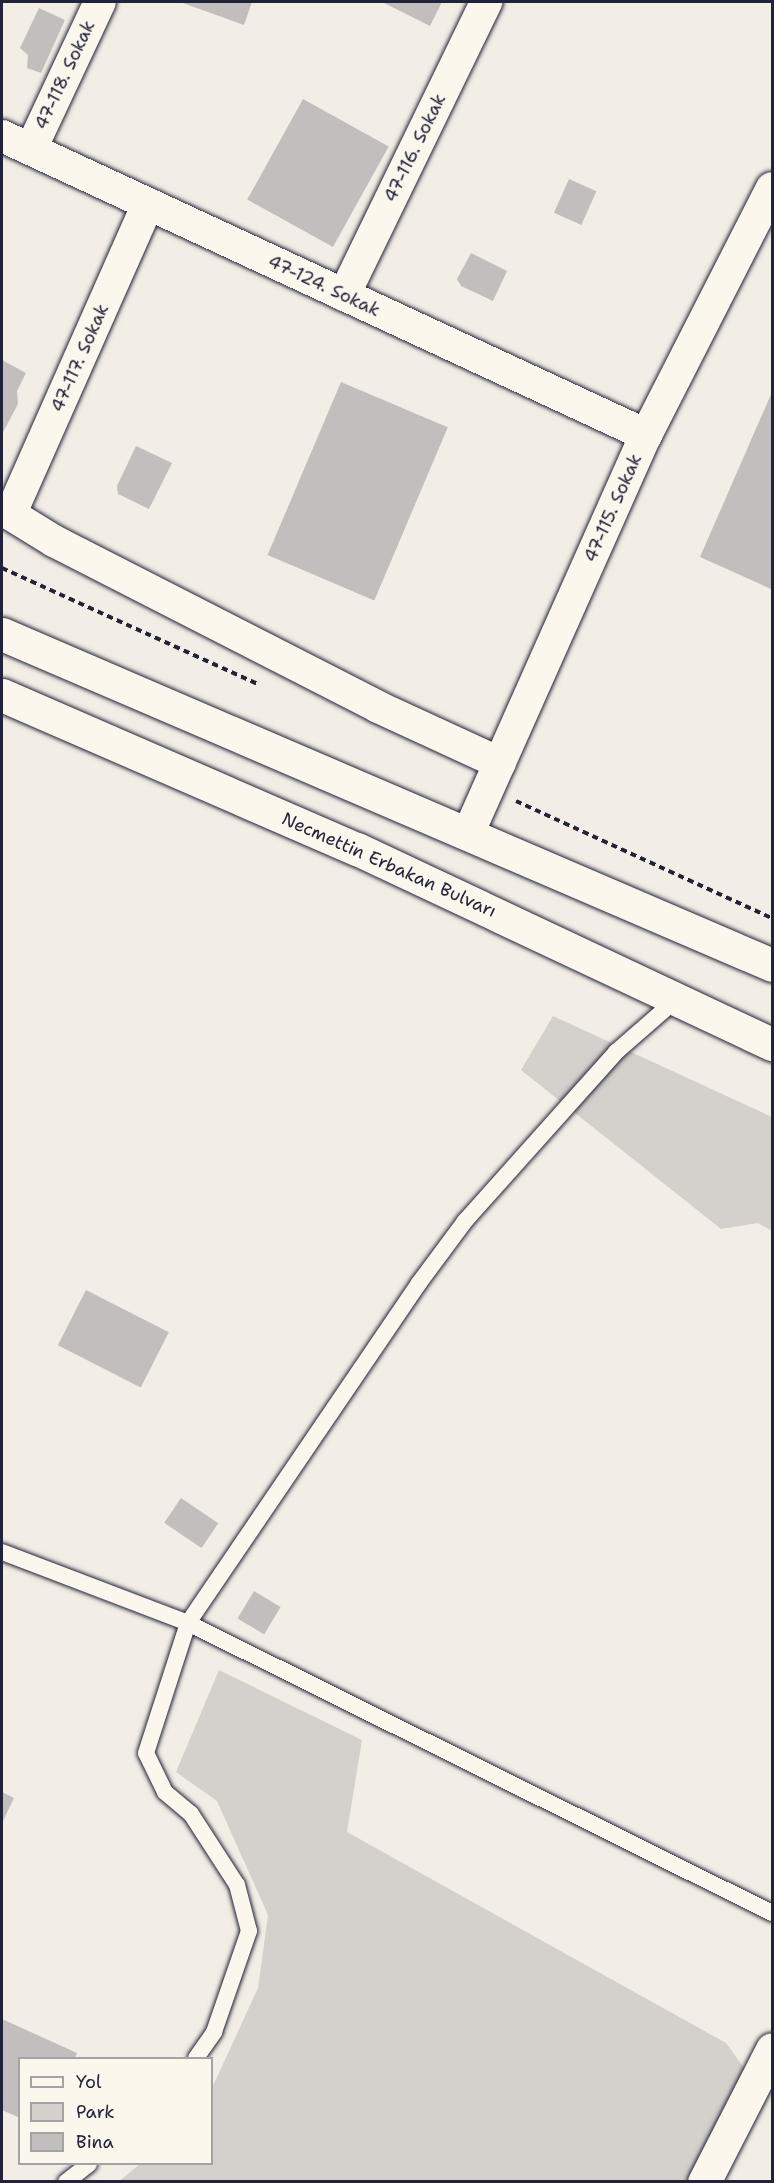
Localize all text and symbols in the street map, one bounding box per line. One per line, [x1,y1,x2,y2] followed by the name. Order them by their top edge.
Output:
[30,17,100,133] street label: 47-118. Sokak
[379,90,451,206] street label: 47-116. Sokak
[264,251,384,321] street label: 47-124. Sokak
[47,301,113,415] street label: 47-117. Sokak
[579,450,647,566] street label: 47-115. Sokak
[278,808,500,922] street label: Necmettin Erbakan Bulvarı
[18,2057,213,2165] legend
[76,2070,101,2094] text: Yol
[76,2100,115,2124] text: Park
[76,2130,114,2154] text: Bina

